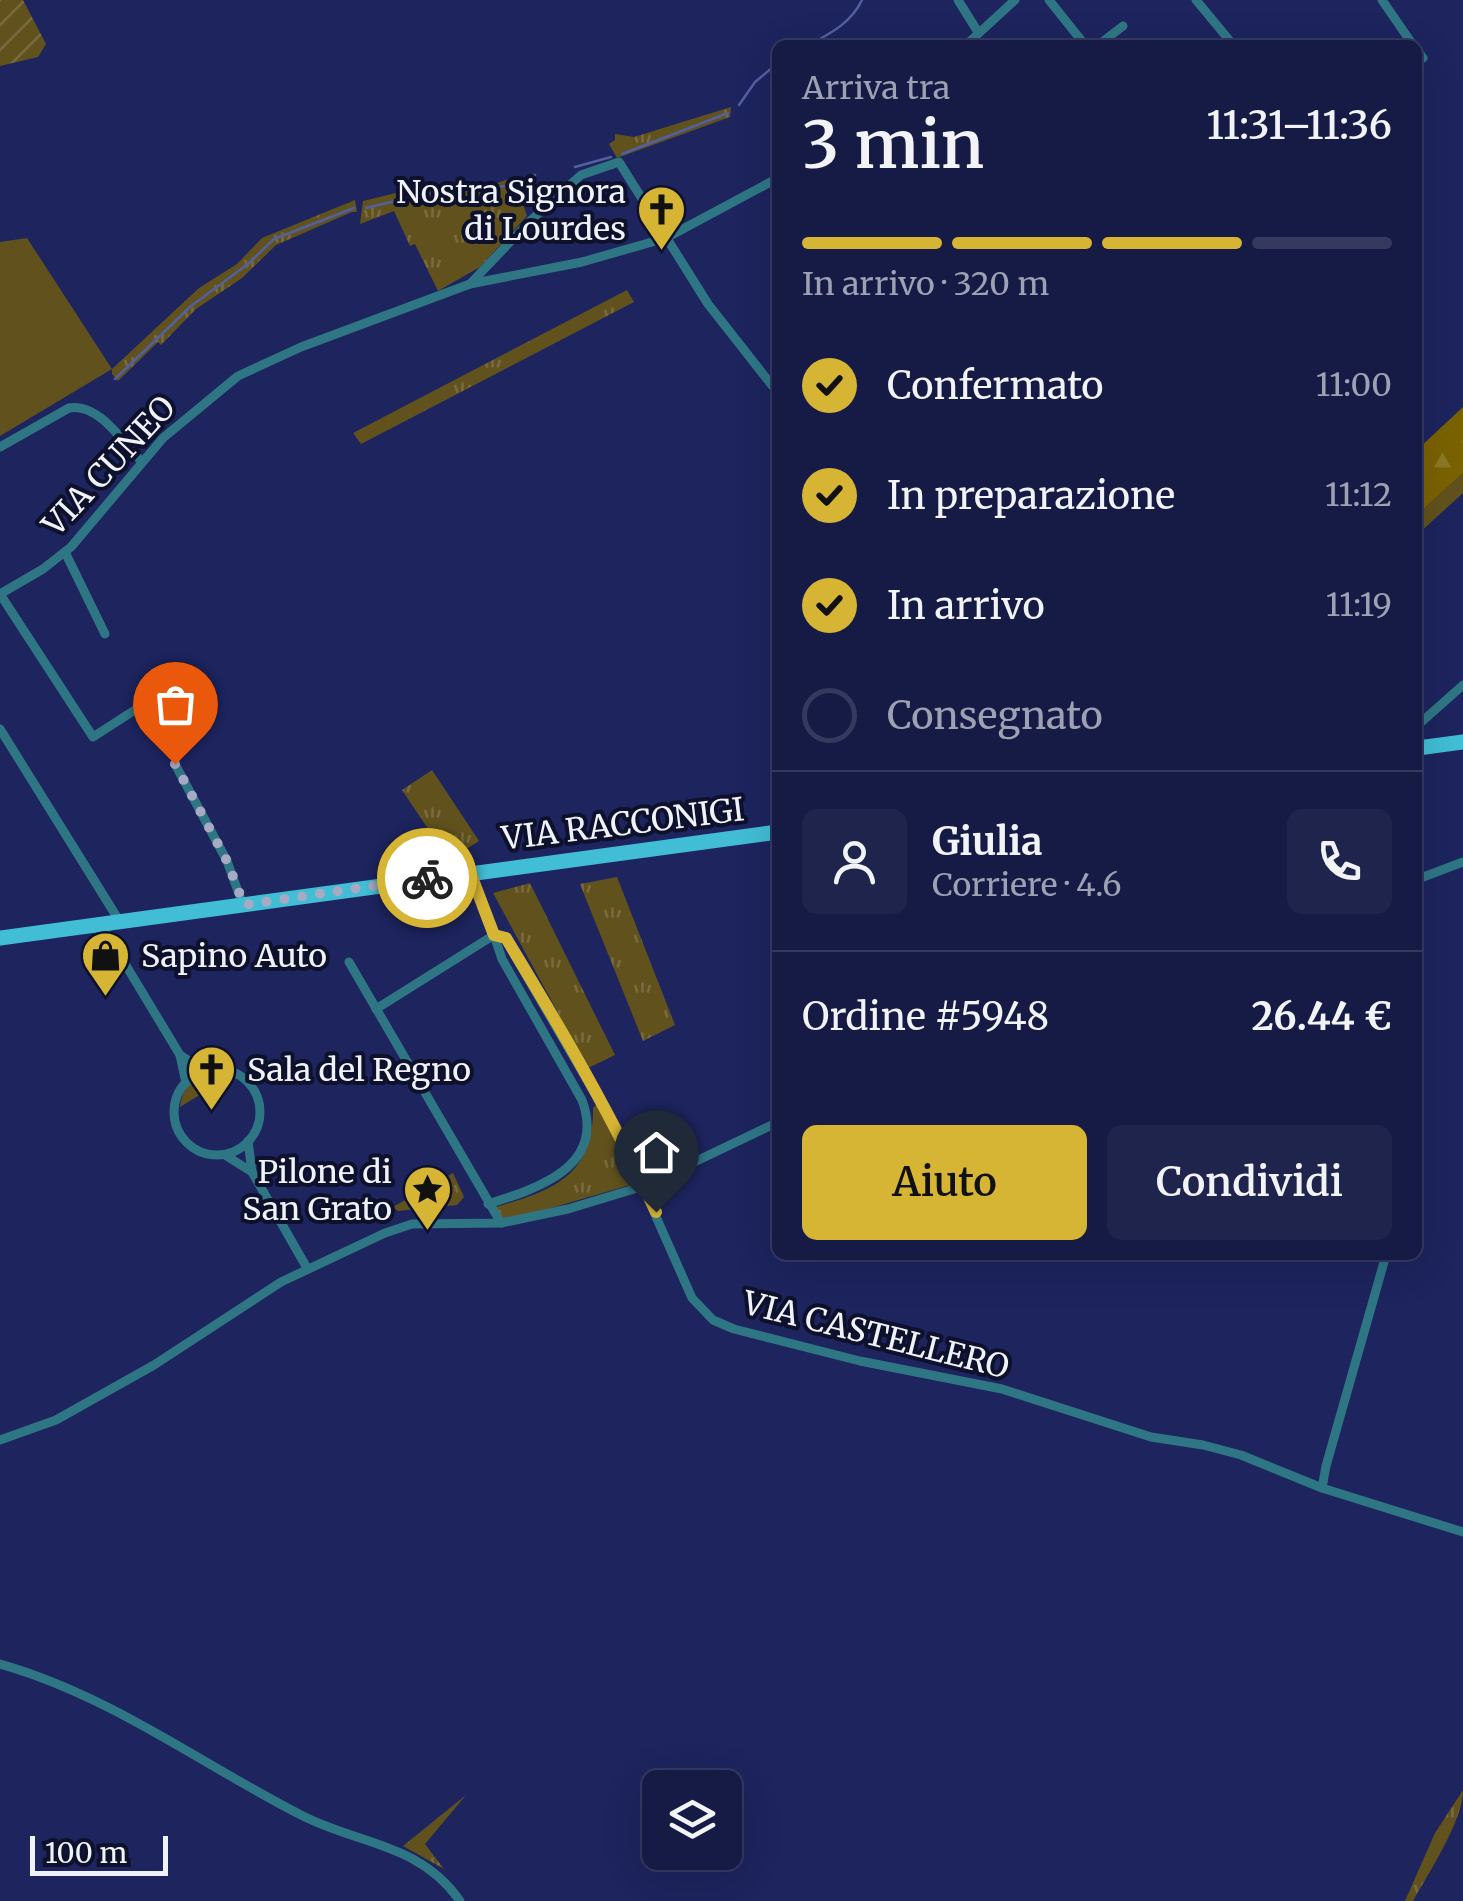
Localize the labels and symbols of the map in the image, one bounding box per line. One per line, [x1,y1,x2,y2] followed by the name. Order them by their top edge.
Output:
[396,172,626,249] place label: Nostra Signora di Lourdes
[635,184,687,252] church icon: Nostra Signora di Lourdes
[33,388,184,545] street label: VIA CUNEO
[133,662,218,765] pin
[499,789,746,859] street label: VIA RACCONIGI
[377,828,477,928] courier
[80,930,132,998] shop icon: Sapino Auto
[141,936,327,976] place label: Sapino Auto
[186,1044,238,1112] church icon: Sala del Regno
[247,1050,471,1090] place label: Sala del Regno
[614,1110,699,1213] pin
[242,1152,392,1229] place label: Pilone di San Grato
[401,1164,453,1232] place icon: Pilone di San Grato
[738,1282,1013,1387] street label: VIA CASTELLERO
[30,1831,168,1876] scale bar

